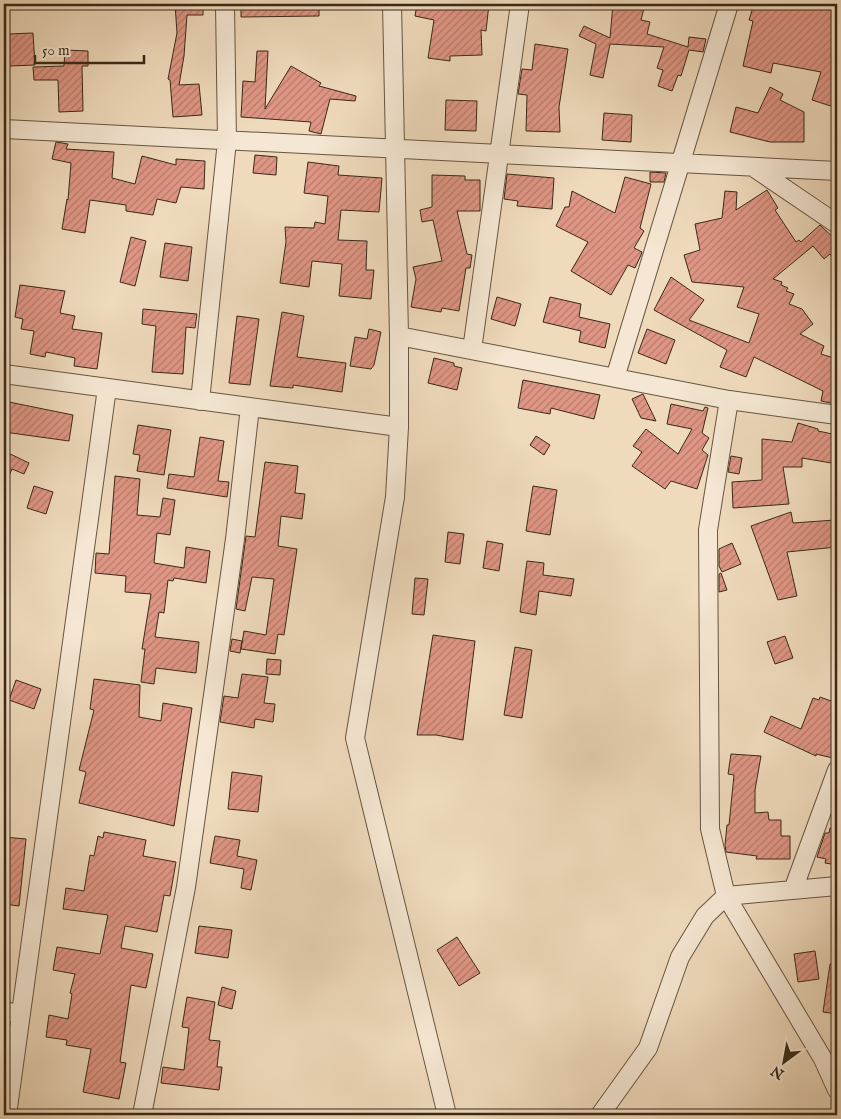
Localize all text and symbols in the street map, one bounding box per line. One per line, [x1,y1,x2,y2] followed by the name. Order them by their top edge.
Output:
[35,32,144,64] scale bar
[42,41,70,60] text: 50 m
[758,1036,808,1086] north arrow
[768,1061,788,1084] text: N

